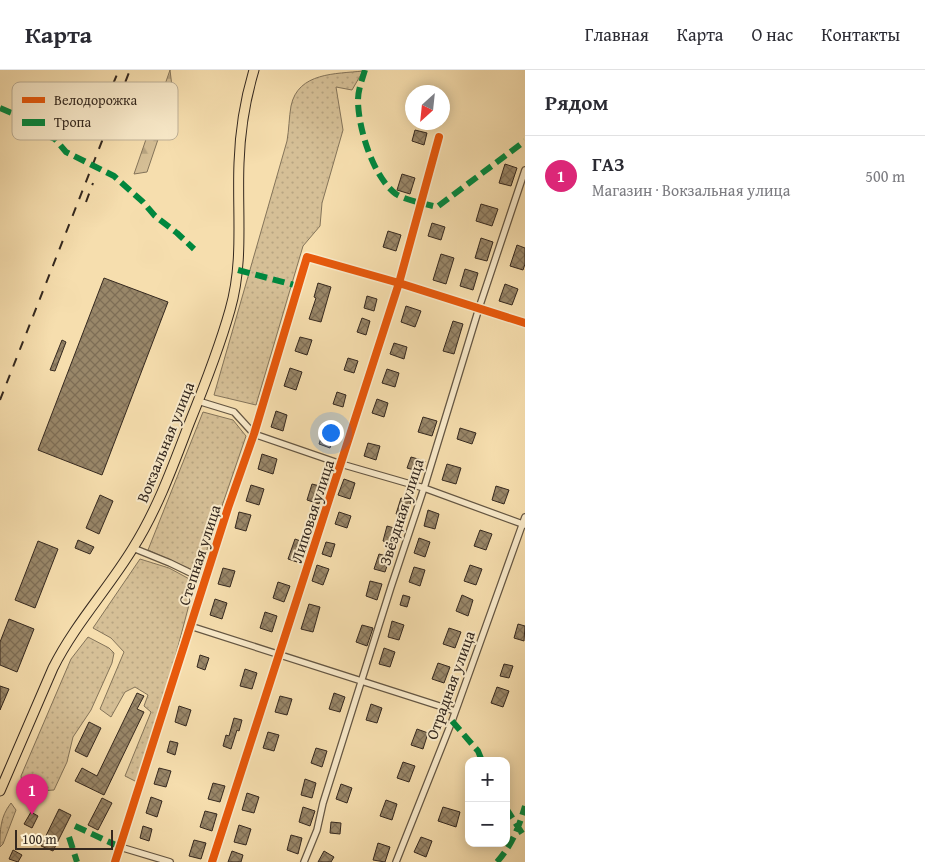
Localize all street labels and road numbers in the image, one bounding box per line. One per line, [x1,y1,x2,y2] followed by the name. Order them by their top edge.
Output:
[130,378,200,506] street label: Вокзальная улица
[372,455,430,568] street label: Звёздная улица
[284,456,340,566] street label: Липовая улица
[171,501,227,608] street label: Степная улица
[419,627,481,743] street label: Отрадная улица

